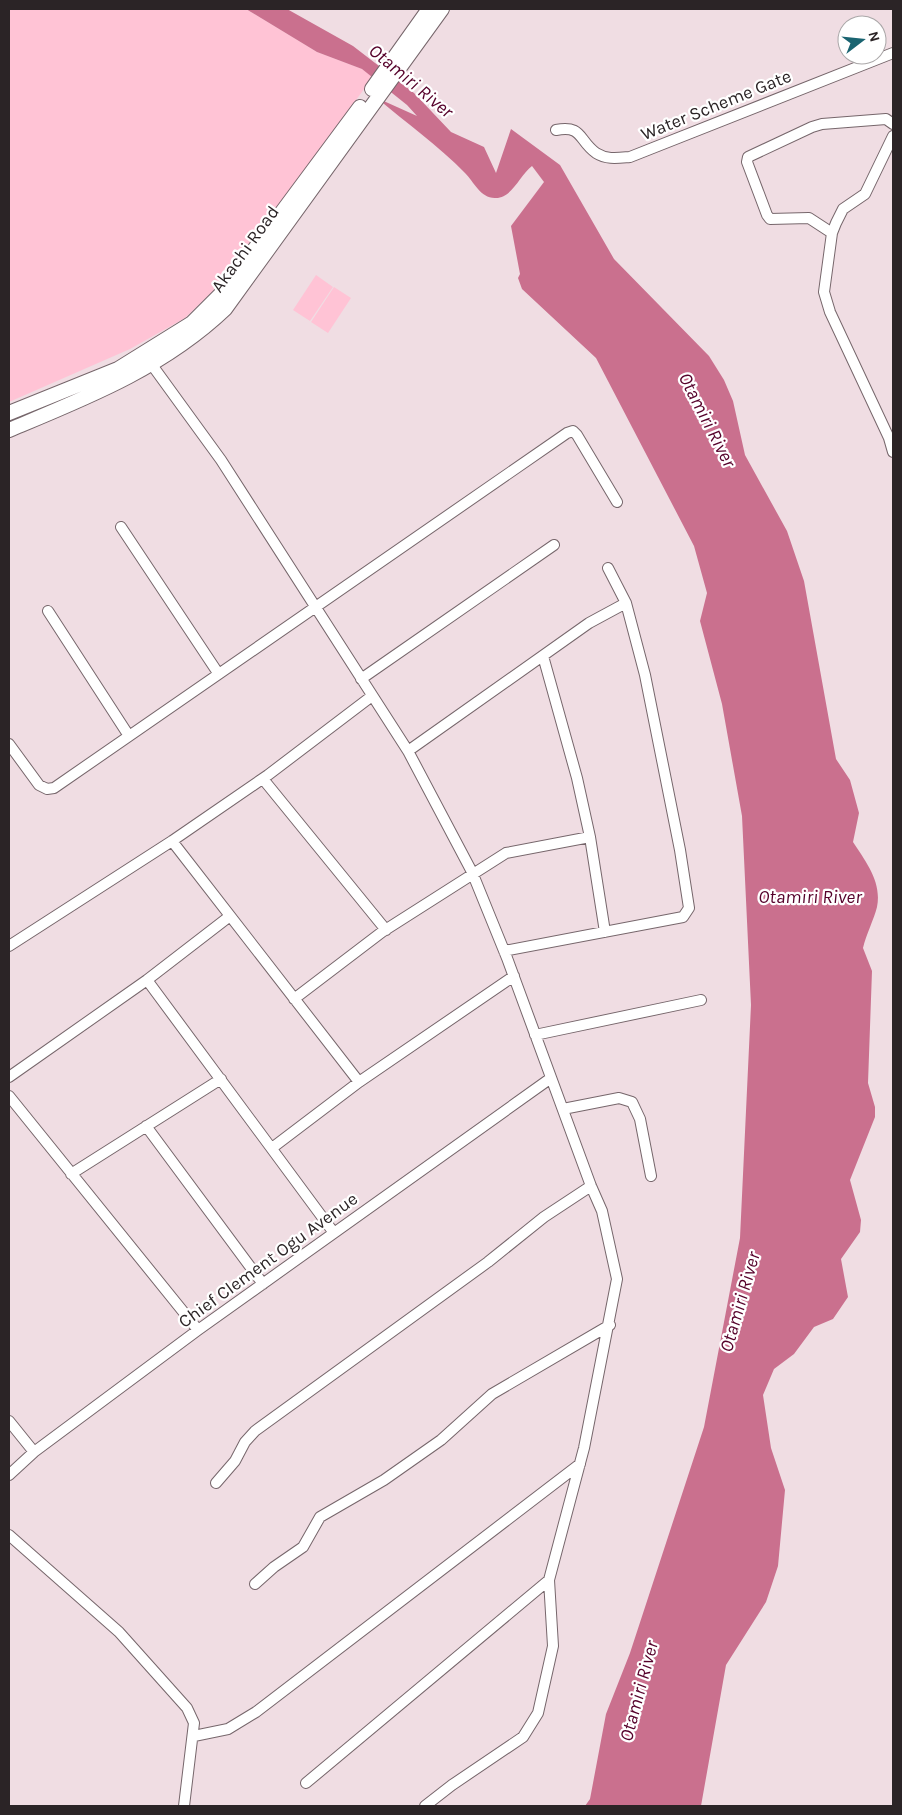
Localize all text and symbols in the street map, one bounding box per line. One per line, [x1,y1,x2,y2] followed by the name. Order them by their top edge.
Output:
[837,15,887,65] north arrow
[864,29,884,44] text: N
[364,39,459,124] water label: Otamiri River
[638,65,794,145] street label: Water Scheme Gate
[206,201,284,297] street label: Akachi Road
[674,369,741,472] water label: Otamiri River
[758,886,863,908] water label: Otamiri River
[174,1187,362,1333] street label: Chief Clement Ogu Avenue
[715,1248,765,1355] water label: Otamiri River
[615,1637,663,1744] water label: Otamiri River

